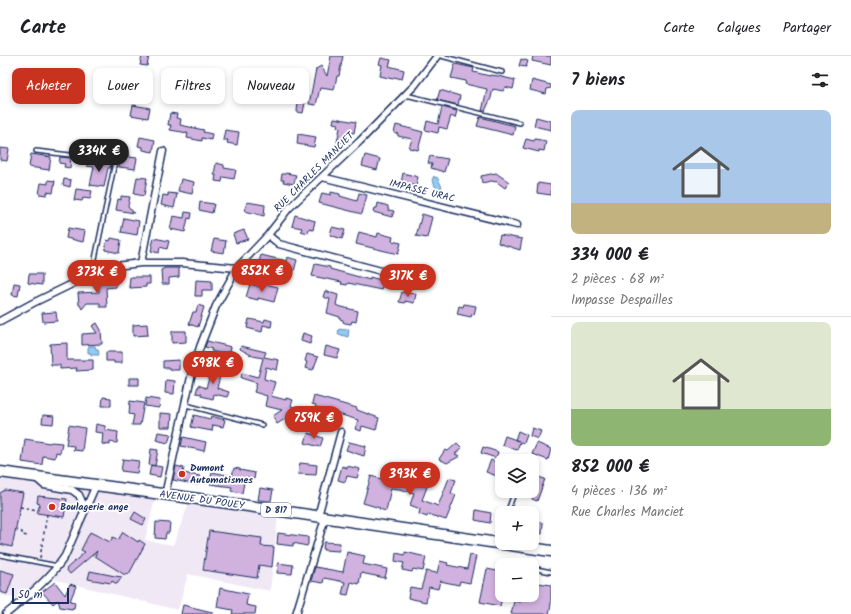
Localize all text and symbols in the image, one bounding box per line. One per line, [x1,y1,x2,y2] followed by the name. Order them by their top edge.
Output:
[20,13,66,43] text: Carte
[663,17,695,39] text: Carte
[717,17,761,39] text: Calques
[783,17,831,39] text: Partager
[571,67,625,94] text: 7 biens
[12,68,85,104] chip: Acheter
[93,68,153,104] chip: Louer
[161,68,225,104] chip: Filtres
[233,68,309,104] chip: Nouveau
[809,69,831,91] icon: filters
[270,127,359,216] street label: RUE CHARLES MANCIET
[665,136,737,208] icon: home
[66,139,132,173] pin: 334K €
[78,141,120,162] text: 334K €
[388,175,456,207] street label: IMPASSE URAC
[571,242,649,269] text: 334 000 €
[229,259,295,293] pin: 852K €
[64,260,130,294] pin: 373K €
[241,261,283,282] text: 852K €
[76,262,118,283] text: 373K €
[375,264,441,298] pin: 317K €
[389,266,427,287] text: 317K €
[571,269,664,290] text: 2 pièces · 68 m²
[571,290,673,311] text: Impasse Despailles
[665,348,737,420] icon: home
[180,351,246,385] pin: 598K €
[192,353,234,374] text: 598K €
[281,406,347,440] pin: 759K €
[294,408,334,429] text: 759K €
[495,454,539,602] map controls
[495,454,539,498] button: layers
[571,454,650,481] text: 852 000 €
[190,460,253,488] place label: Dumont Automatismes
[377,462,443,496] pin: 393K €
[389,464,431,485] text: 393K €
[177,469,187,479] marker: Dumont Automatismes
[571,481,667,502] text: 4 pièces · 136 m²
[159,486,247,514] street label: AVENUE DU POUEY
[60,499,129,515] place label: Boulagerie ange
[47,502,57,512] marker: Boulagerie ange
[571,502,684,523] text: Rue Charles Manciet
[261,503,291,517] road number: D 817
[495,506,539,550] button: +
[495,558,539,602] button: −
[12,586,69,605] scale bar
[18,586,43,604] text: 50 m

